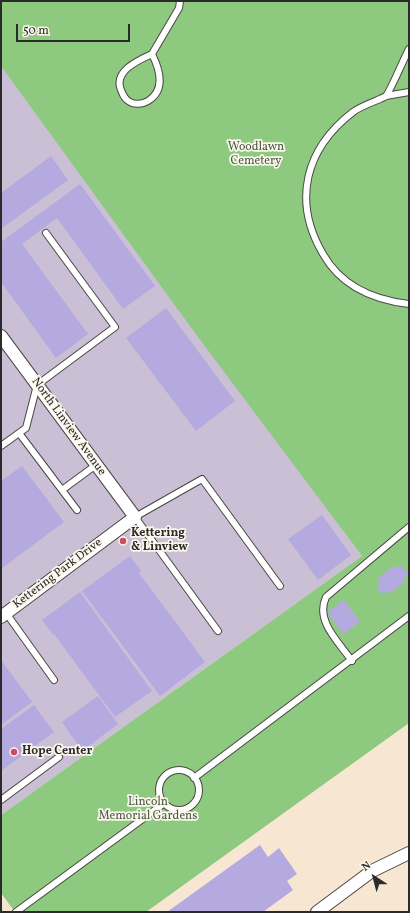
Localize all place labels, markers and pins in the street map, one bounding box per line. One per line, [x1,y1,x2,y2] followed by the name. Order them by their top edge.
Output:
[131,527,188,555] place label: Kettering & Linview
[118,536,128,546] marker: Kettering & Linview
[22,745,92,759] place label: Hope Center
[9,747,19,757] marker: Hope Center

